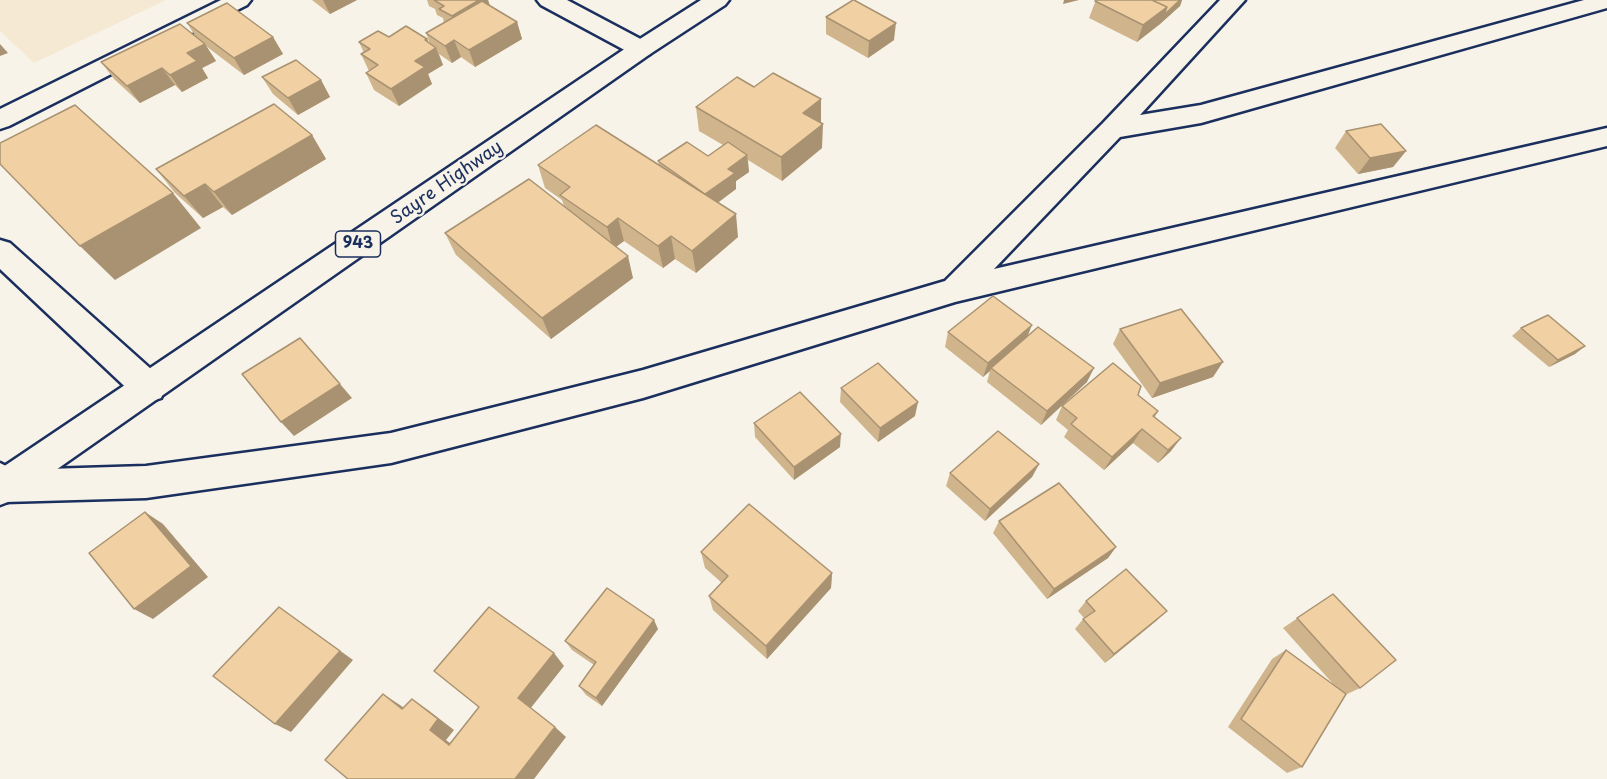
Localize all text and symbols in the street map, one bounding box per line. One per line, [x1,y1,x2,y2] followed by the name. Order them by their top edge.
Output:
[387,136,507,230] street label: Sayre Highway
[336,231,380,257] road number: 943

